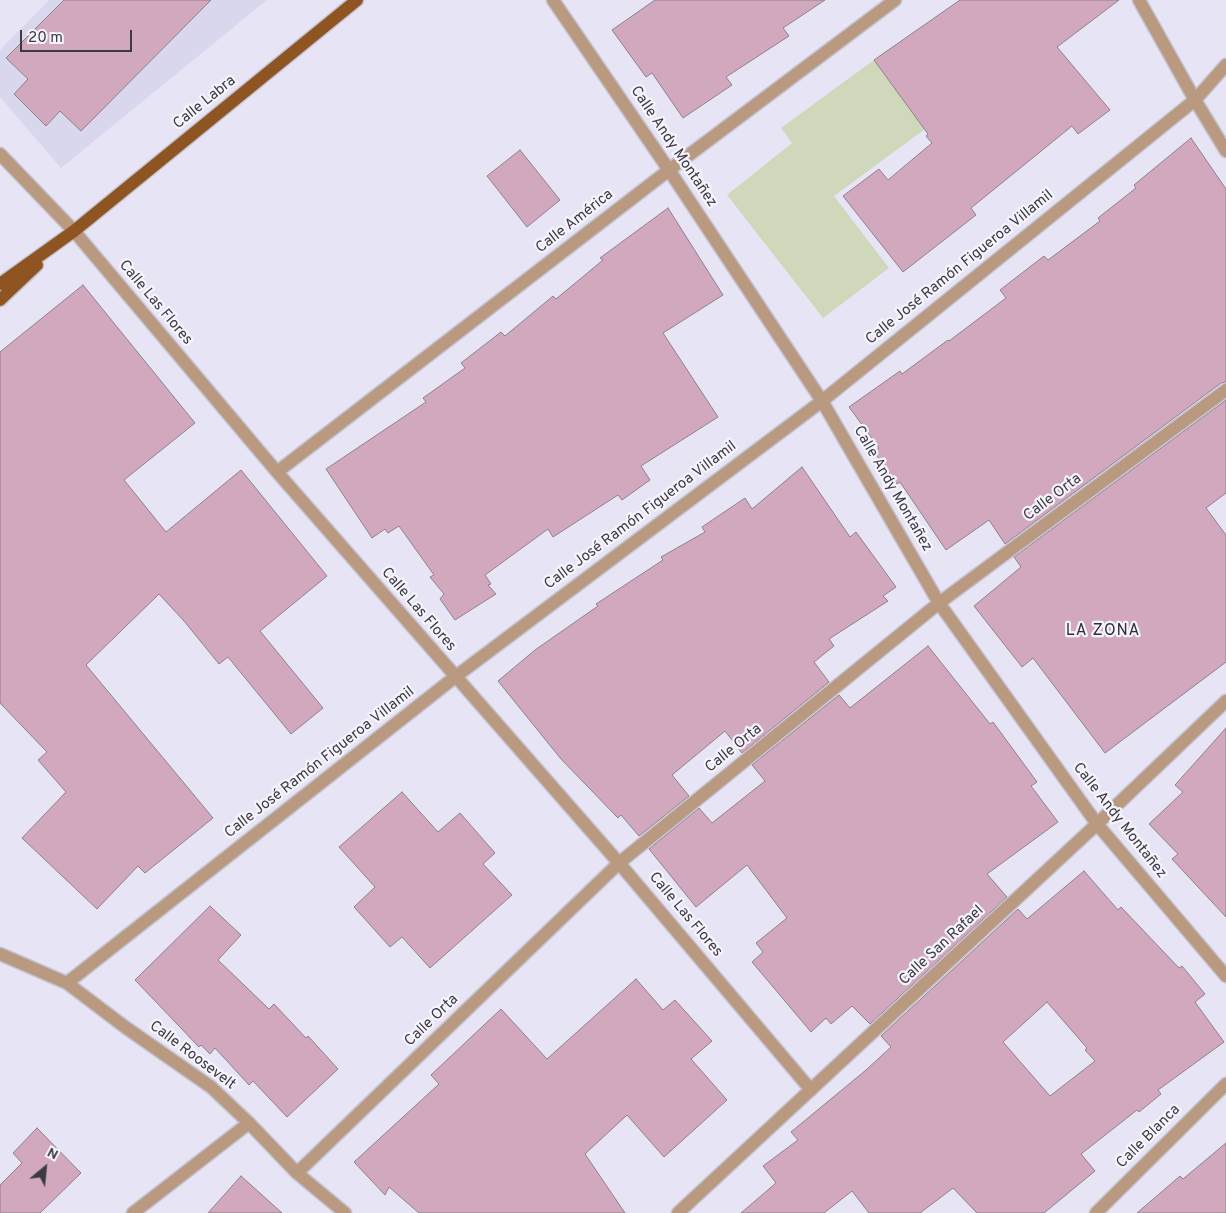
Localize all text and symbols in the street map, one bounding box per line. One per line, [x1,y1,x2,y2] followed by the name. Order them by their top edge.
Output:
[22,20,135,52] scale bar
[28,29,63,48] text: 20 m
[170,72,240,134] street label: Calle Labra
[626,83,720,211] street label: Calle Andy Montañez
[533,186,617,258] street label: Calle América
[863,187,1057,349] street label: Calle José Ramón Figueroa Villamil
[114,257,196,349] street label: Calle Las Flores
[849,423,935,555] street label: Calle Andy Montañez
[541,438,741,594] street label: Calle José Ramón Figueroa Villamil
[1021,470,1085,526] street label: Calle Orta
[377,564,459,656] street label: Calle Las Flores
[1065,622,1141,642] district label: LA ZONA
[222,683,418,843] street label: Calle José Ramón Figueroa Villamil
[702,721,766,777] street label: Calle Orta
[1068,760,1170,882] street label: Calle Andy Montañez
[644,869,726,961] street label: Calle Las Flores
[896,902,988,990] street label: Calle San Rafael
[401,991,463,1051] street label: Calle Orta
[145,1018,239,1094] street label: Calle Roosevelt
[1113,1101,1185,1173] street label: Calle Blanca
[20,1143,70,1193] north arrow
[44,1144,61,1164] text: N

